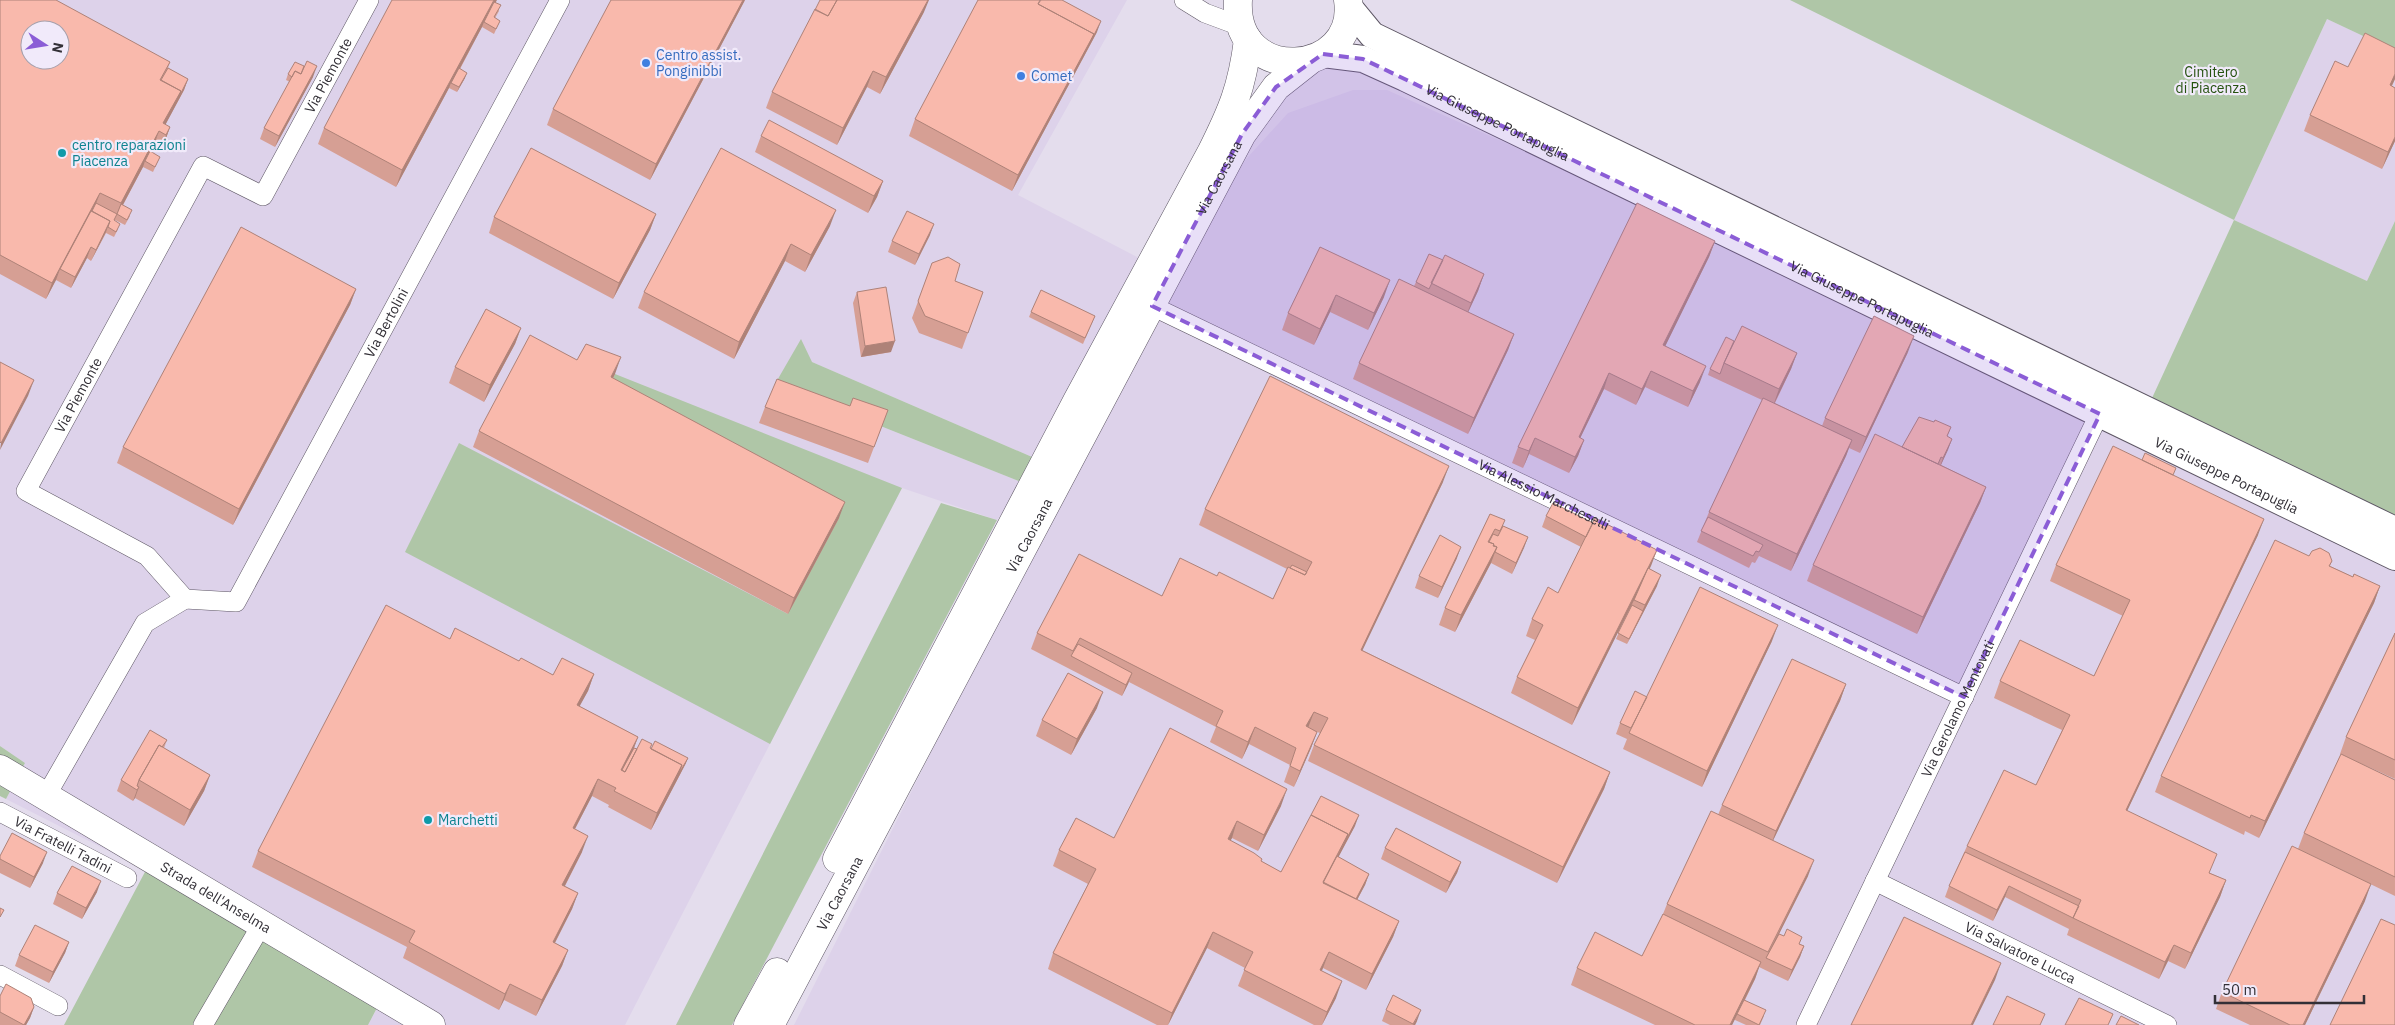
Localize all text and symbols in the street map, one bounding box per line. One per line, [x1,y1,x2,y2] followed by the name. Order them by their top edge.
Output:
[20,20,70,70] north arrow
[301,34,356,116] street label: Via Piemonte
[48,41,68,55] text: N
[656,46,741,80] place label: Centro assist. Ponginibbi
[640,57,652,69] marker: Centro assist. Ponginibbi
[2176,63,2247,97] park label: Cimitero di Piacenza
[1031,67,1072,85] place label: Comet
[1015,70,1027,82] marker: Comet
[1422,80,1573,165] street label: Via Giuseppe Portapuglia
[72,136,186,170] place label: centro reparazioni Piacenza
[1192,137,1246,218] street label: Via Caorsana
[56,147,68,159] marker: centro reparazioni Piacenza
[1787,257,1937,342] street label: Via Giuseppe Portapuglia
[360,285,412,361] street label: Via Bertolini
[51,354,106,436] street label: Via Piemonte
[2152,433,2302,518] street label: Via Giuseppe Portapuglia
[1475,455,1613,534] street label: Via Alessio Marcheselli
[1002,495,1057,576] street label: Via Caorsana
[1917,637,1998,780] street label: Via Gerolamo Mentovati
[438,811,498,829] place label: Marchetti
[11,812,115,878] street label: Via Fratelli Tadini
[422,814,434,826] marker: Marchetti
[813,853,867,934] street label: Via Caorsana
[157,857,275,937] street label: Strada dell'Anselma
[1962,918,2079,988] street label: Via Salvatore Lucca
[2215,972,2364,1004] scale bar
[2222,980,2257,999] text: 50 m

